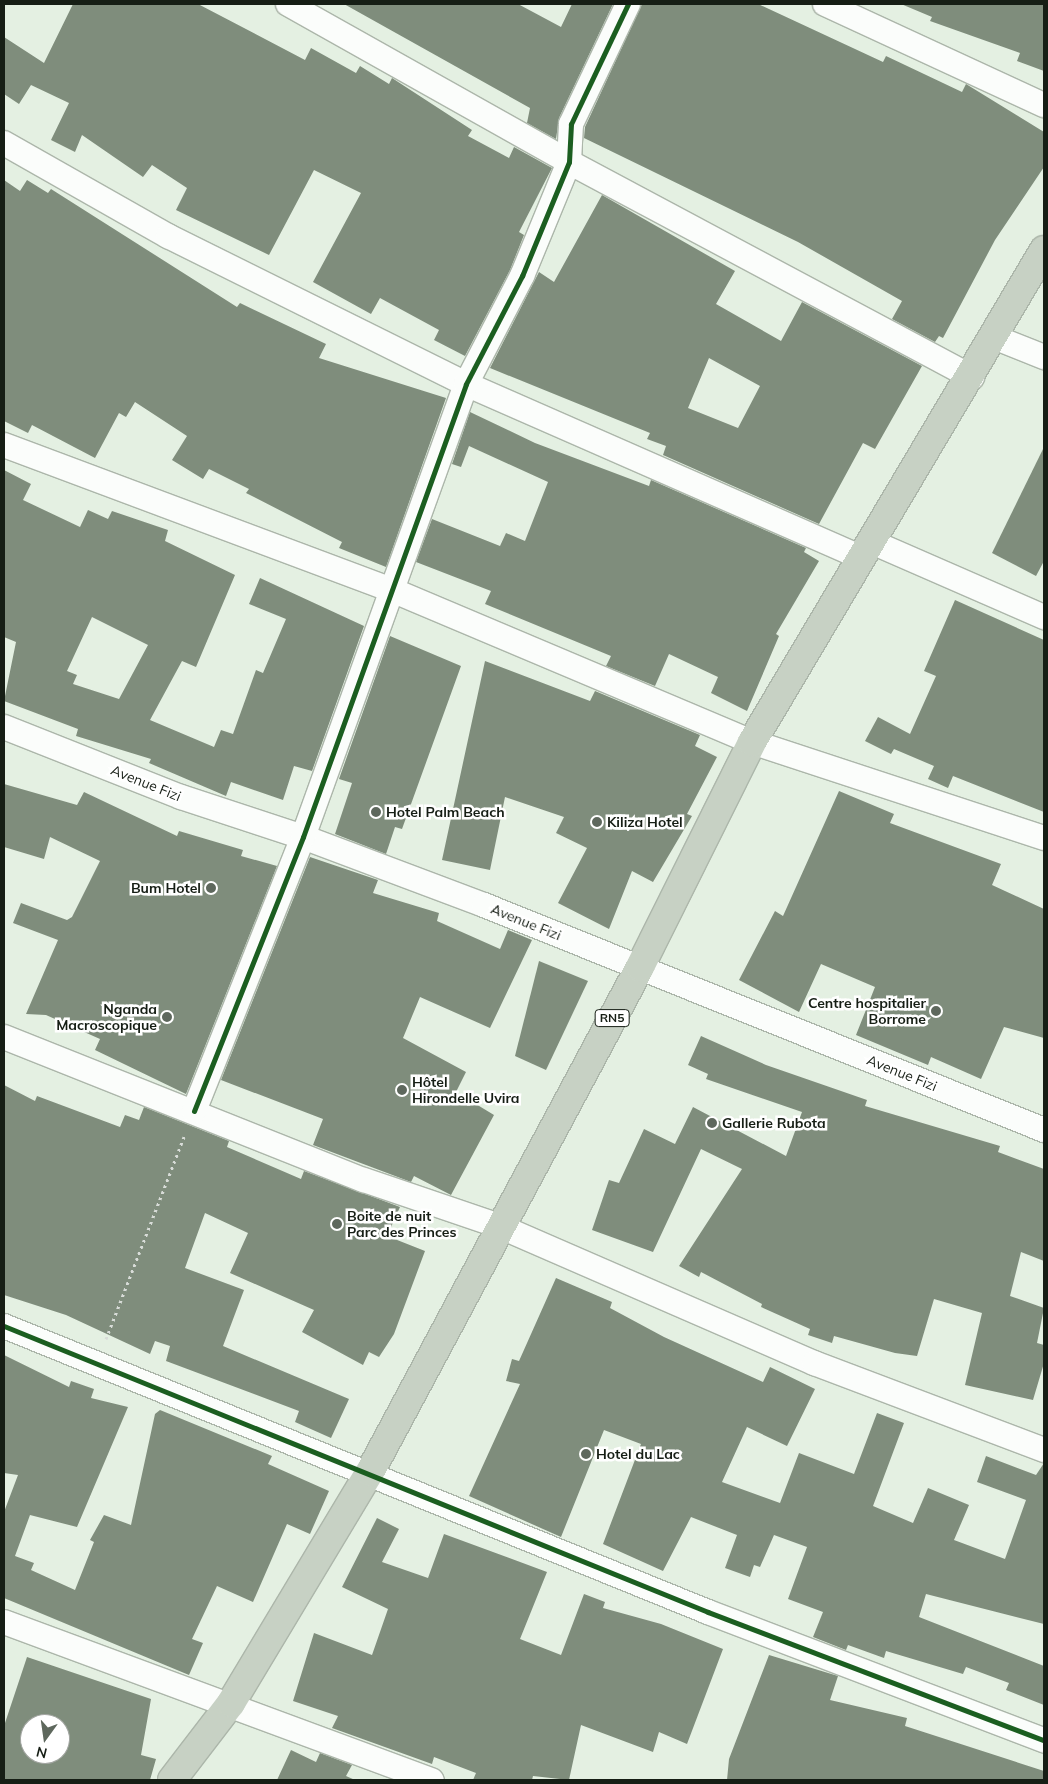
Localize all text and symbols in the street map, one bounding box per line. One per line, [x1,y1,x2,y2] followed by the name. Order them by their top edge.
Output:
[108,761,184,805] street label: Avenue Fizi
[386,804,505,820] place label: Hotel Palm Beach
[370,806,382,818] marker: Hotel Palm Beach
[607,814,683,830] place label: Kiliza Hotel
[591,816,603,828] marker: Kiliza Hotel
[131,880,201,896] place label: Bum Hotel
[205,882,217,894] marker: Bum Hotel
[488,900,564,944] street label: Avenue Fizi
[808,995,926,1028] place label: Centre hospitalier Borrome
[56,1001,157,1034] place label: Nganda Macroscopique
[930,1005,942,1017] marker: Centre hospitalier Borrome
[594,1008,630,1028] road number: RN5
[161,1011,173,1023] marker: Nganda Macroscopique
[864,1051,940,1095] street label: Avenue Fizi
[412,1074,520,1106] place label: Hôtel Hirondelle Uvira
[396,1084,408,1096] marker: Hôtel Hirondelle Uvira
[722,1115,826,1131] place label: Gallerie Rubota
[706,1117,718,1129] marker: Gallerie Rubota
[347,1208,457,1240] place label: Boite de nuit Parc des Princes
[331,1218,343,1230] marker: Boite de nuit Parc des Princes
[596,1446,680,1462] place label: Hotel du Lac
[580,1448,592,1460] marker: Hotel du Lac
[20,1714,70,1764] north arrow
[34,1743,49,1763] text: N

